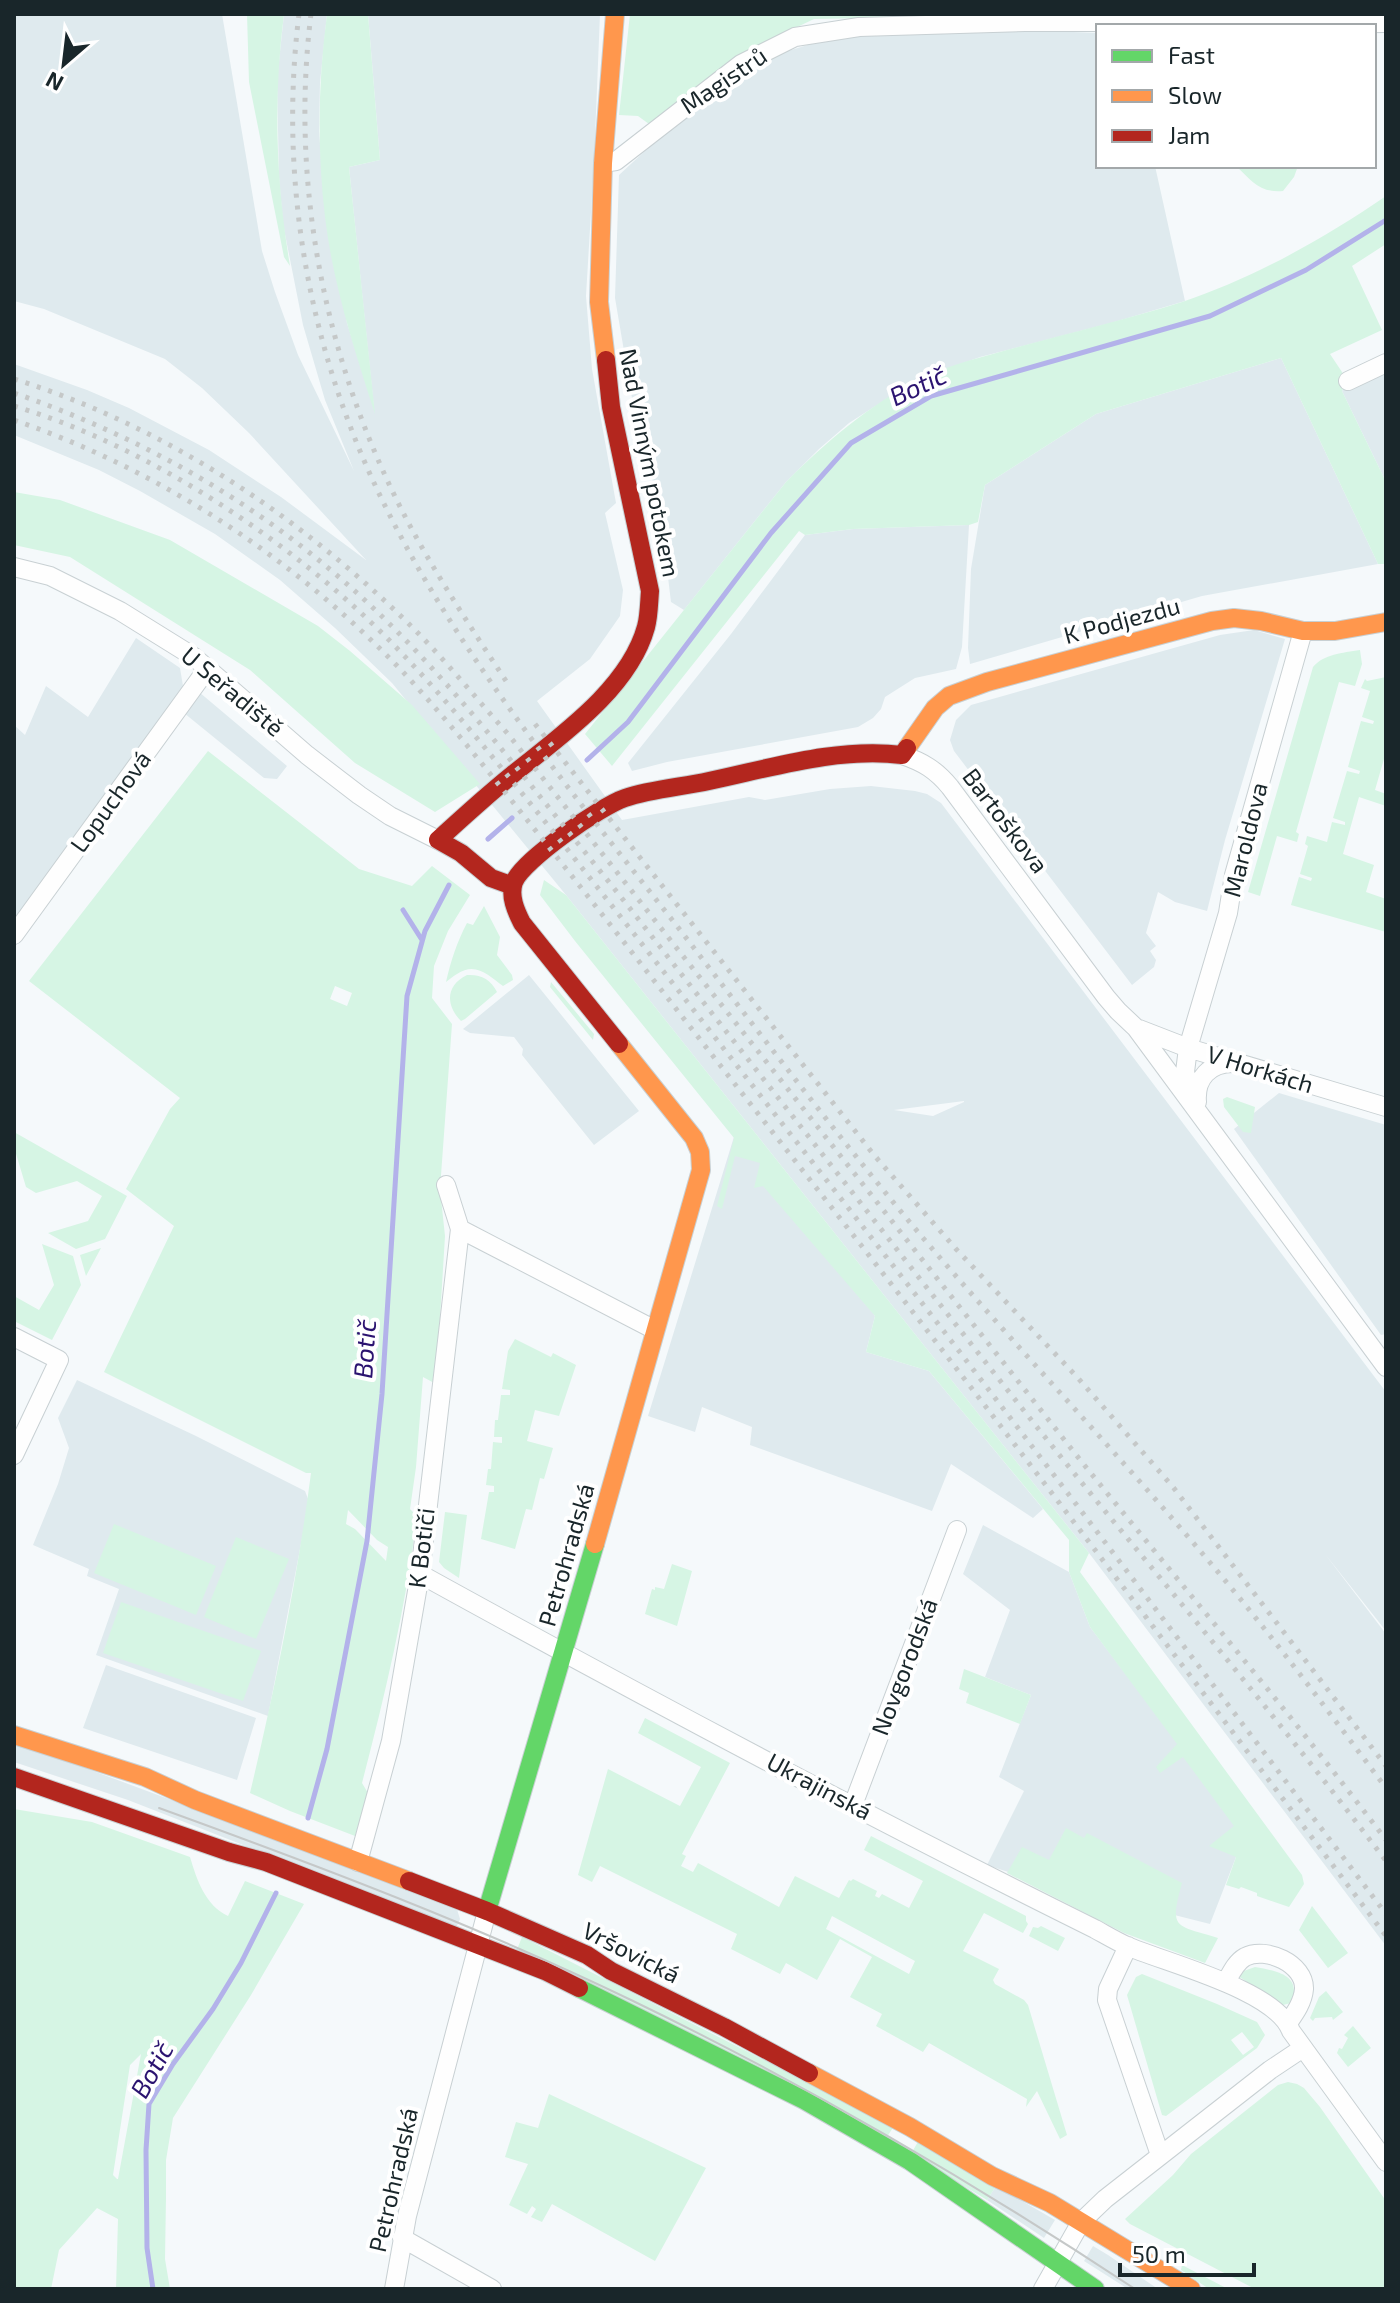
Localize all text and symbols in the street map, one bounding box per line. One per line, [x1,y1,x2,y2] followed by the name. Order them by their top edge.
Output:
[24,24,104,104] north arrow
[1096,24,1376,168] legend
[674,40,772,119] street label: Magistrů
[1168,40,1215,69] text: Fast
[41,67,67,98] text: N
[1168,80,1222,109] text: Slow
[1168,120,1210,149] text: Jam
[614,346,687,579] street label: Nad Vinným potokem
[884,358,951,411] water label: Botič
[1060,590,1183,649] street label: K Podjezdu
[176,640,290,742] street label: U Seřadiště
[63,745,156,858] street label: Lopuchová
[957,762,1055,878] street label: Bartoškova
[1216,779,1273,900] street label: Maroldova
[1204,1039,1317,1098] street label: V Horkách
[346,1318,381,1380] water label: Botič
[531,1480,600,1629] street label: Petrohradská
[401,1506,440,1590] street label: K Botiči
[864,1594,943,1739] street label: Novgorodská
[762,1746,877,1825] street label: Ukrajinská
[578,1915,685,1988] street label: Vršovická
[123,2035,179,2103] water label: Botič
[362,2105,423,2255] street label: Petrohradská
[1120,2227,1254,2277] scale bar
[1132,2239,1186,2268] text: 50 m

